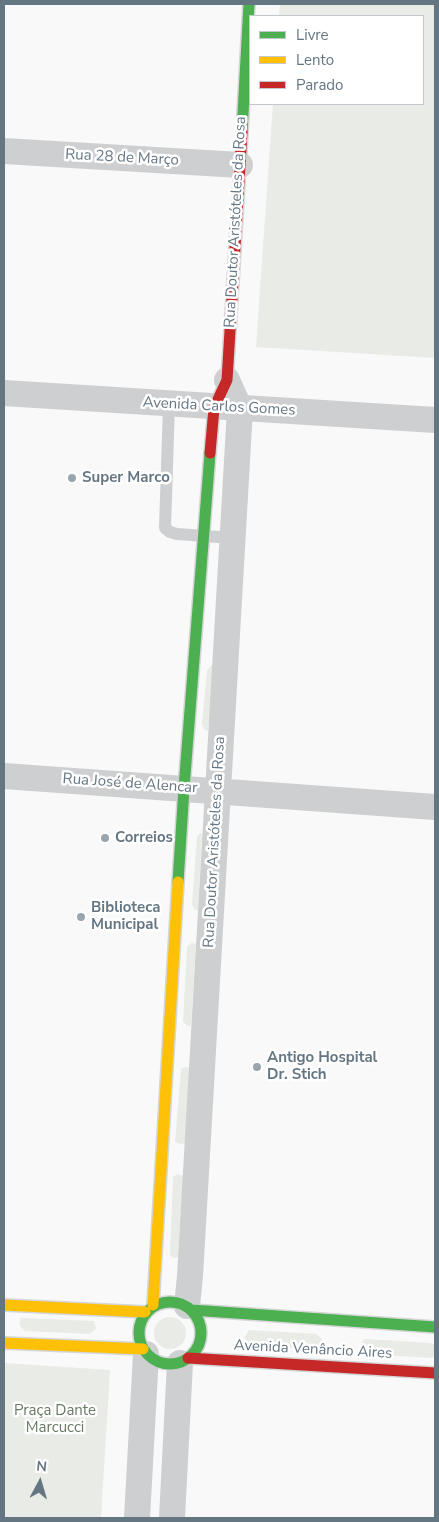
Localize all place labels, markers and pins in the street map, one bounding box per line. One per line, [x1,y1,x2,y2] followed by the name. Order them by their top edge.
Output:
[82,469,170,487] place label: Super Marco
[66,472,78,484] marker: Super Marco
[115,829,173,847] place label: Correios
[99,832,111,844] marker: Correios
[91,899,160,934] place label: Biblioteca Municipal
[75,911,87,923] marker: Biblioteca Municipal
[267,1049,377,1084] place label: Antigo Hospital Dr. Stich
[251,1061,263,1073] marker: Antigo Hospital Dr. Stich

